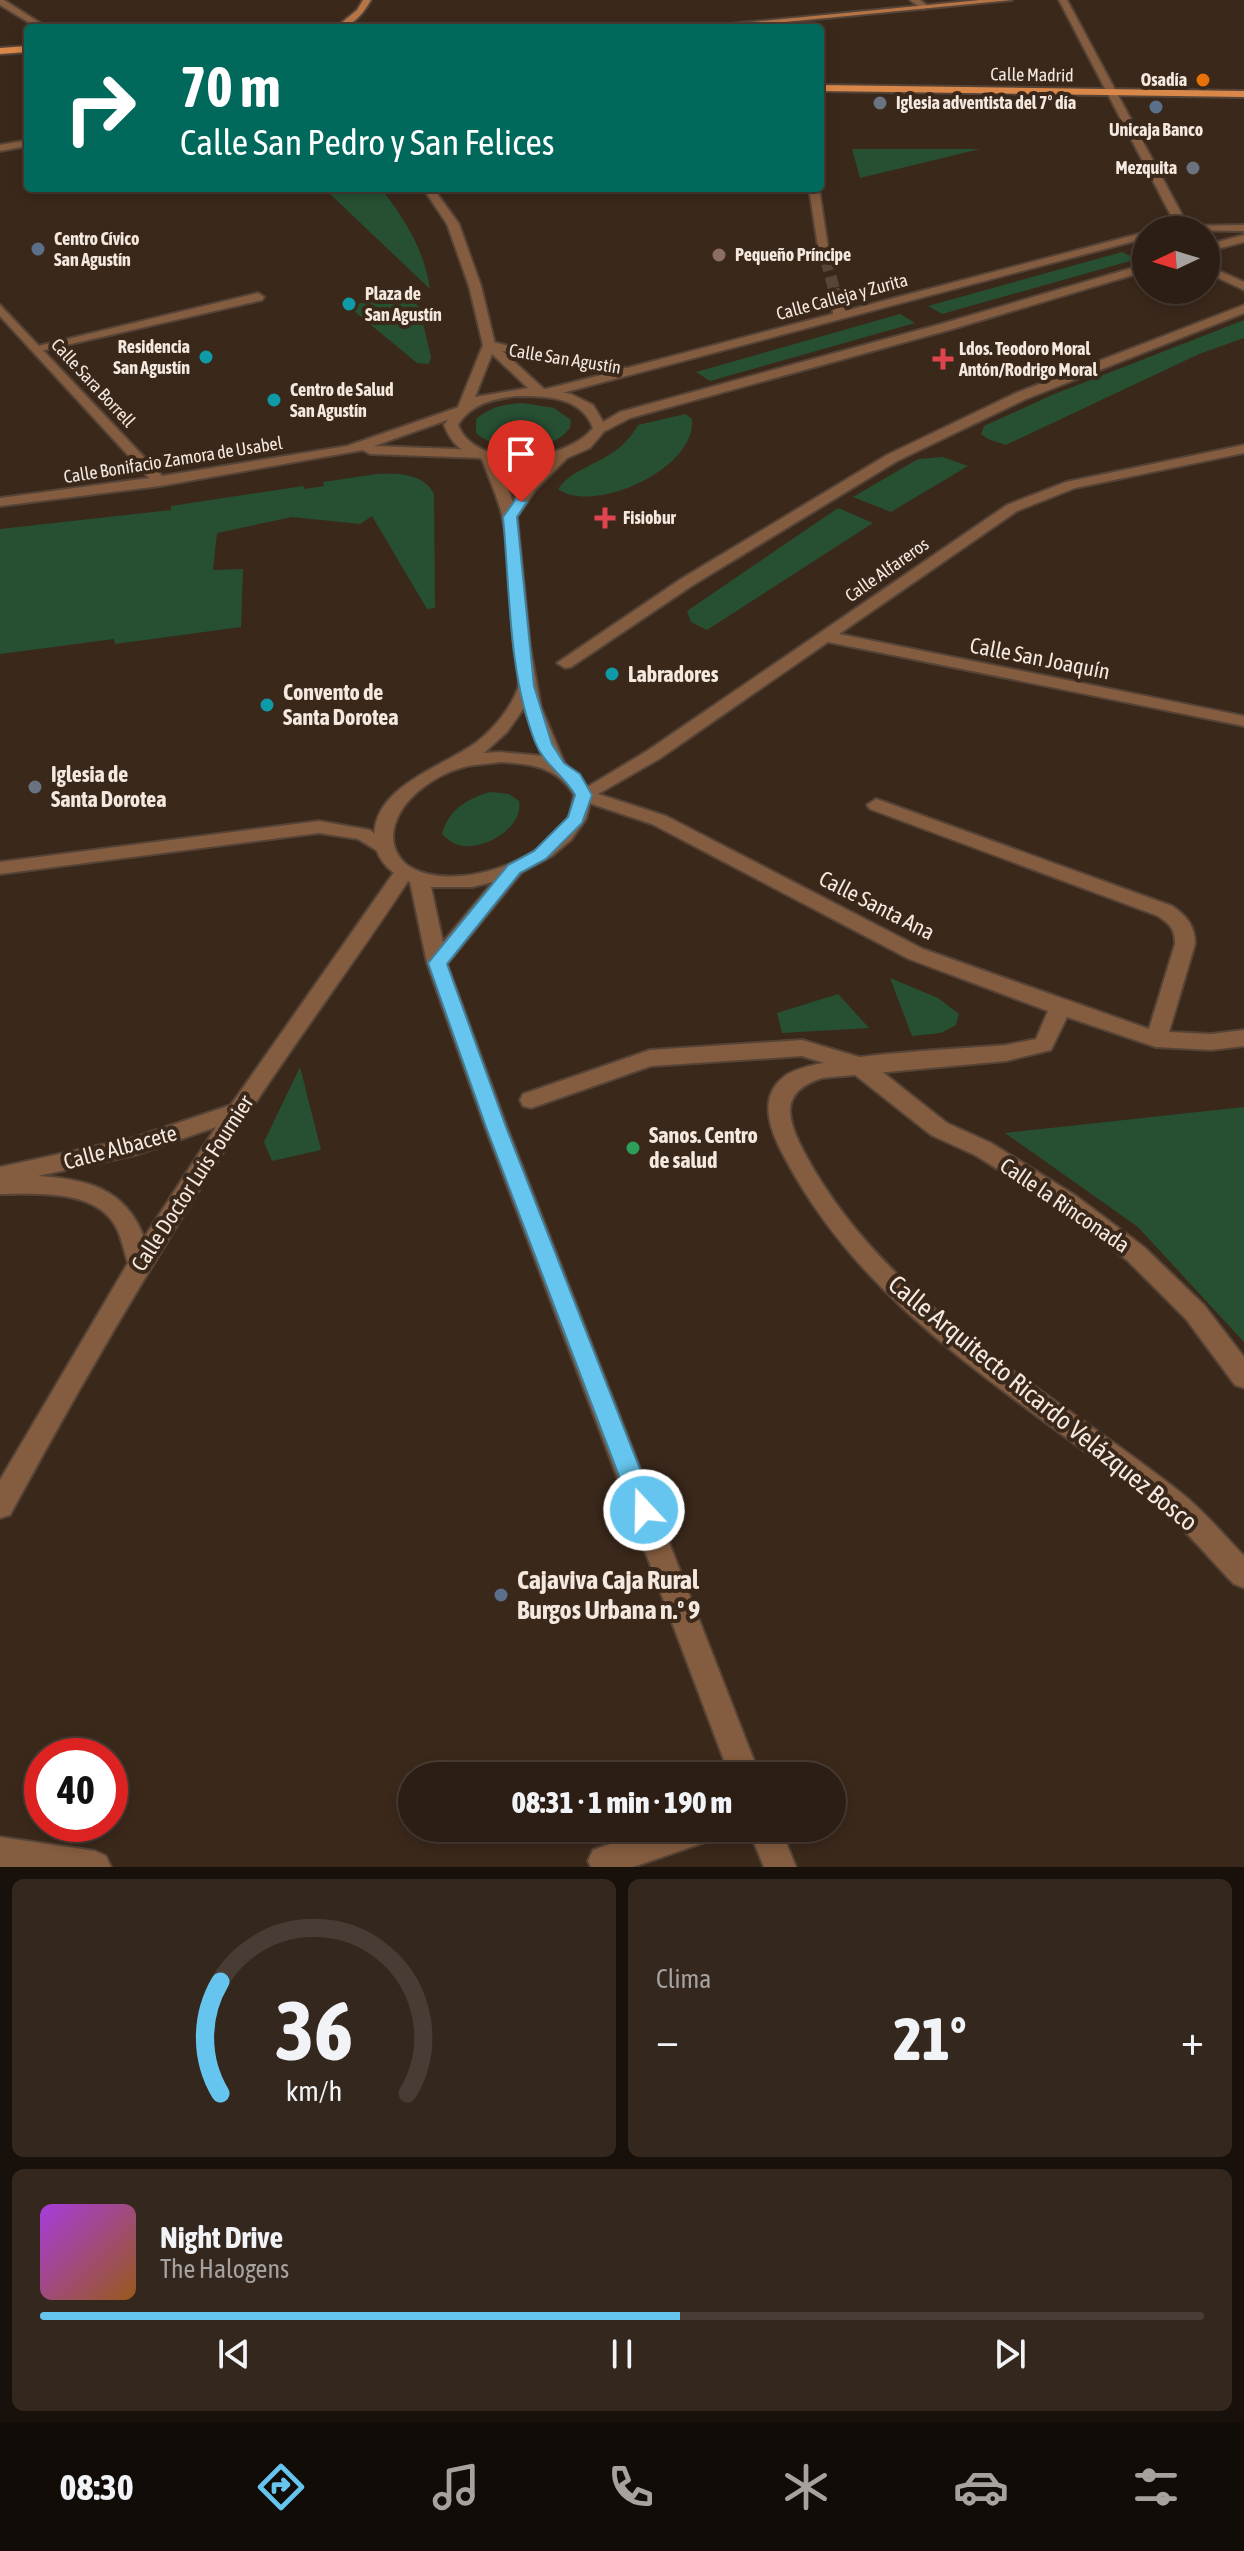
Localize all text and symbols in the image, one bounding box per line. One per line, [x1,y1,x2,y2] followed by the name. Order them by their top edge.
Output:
[180,55,281,119] text: 70 m
[48,56,152,160] icon: right
[990,63,1074,86] street label: Calle Madrid
[1141,69,1187,90] place label: Osadía
[1194,71,1212,89] marker: Osadía
[896,92,1076,113] place label: Iglesia adventista del 7° día
[871,94,889,112] marker: Iglesia adventista del 7° día
[1147,98,1165,116] marker: Unicaja Banco
[1109,119,1203,140] place label: Unicaja Banco
[180,121,555,163] text: Calle San Pedro y San Felices
[1116,157,1177,178] place label: Mezquita
[1184,159,1202,177] marker: Mezquita
[1132,216,1220,304] north arrow
[1132,216,1220,304] map controls
[54,228,139,270] place label: Centro Cívico San Agustín
[29,240,47,258] marker: Centro Cívico San Agustín
[735,244,851,265] place label: Pequeño Príncipe
[710,246,728,264] marker: Pequeño Príncipe
[774,269,910,324] street label: Calle Calleja y Zurita
[365,283,442,325] place label: Plaza de San Agustín
[340,295,358,313] marker: Plaza de San Agustín
[47,334,140,431] street label: Calle Sara Borrell
[113,336,190,378] place label: Residencia San Agustín
[958,338,1097,380] place label: Ldos. Teodoro Moral Antón/Rodrigo Moral
[508,339,623,378] street label: Calle San Agustín
[197,348,215,366] marker: Residencia San Agustín
[934,350,952,368] marker: Ldos. Teodoro Moral Antón/Rodrigo Moral
[290,379,394,421] place label: Centro de Salud San Agustín
[265,391,283,409] marker: Centro de Salud San Agustín
[487,420,555,502] pin
[62,432,284,487] street label: Calle Bonifacio Zamora de Usabel
[499,432,543,476] icon: arrive
[594,507,616,529] marker: Fisiobur
[623,507,677,528] place label: Fisiobur
[841,533,932,606] street label: Calle Alfareros
[968,632,1112,684] street label: Calle San Joaquín
[628,661,719,687] place label: Labradores
[603,665,621,683] marker: Labradores
[283,679,399,730] place label: Convento de Santa Dorotea
[258,696,276,714] marker: Convento de Santa Dorotea
[51,761,167,812] place label: Iglesia de Santa Dorotea
[26,778,44,796] marker: Iglesia de Santa Dorotea
[815,865,939,945] street label: Calle Santa Ana
[125,1090,259,1276] street label: Calle Doctor Luis Fournier
[61,1119,179,1175] street label: Calle Albacete
[649,1122,758,1173] place label: Sanos. Centro de salud
[624,1139,642,1157] marker: Sanos. Centro de salud
[995,1152,1135,1258] street label: Calle la Rinconada
[882,1269,1204,1537] street label: Calle Arquitecto Ricardo Velázquez Bosco
[602,1468,686,1552] position arrow
[517,1565,700,1625] place label: Cajaviva Caja Rural Burgos Urbana n.º 9
[492,1586,510,1604] marker: Cajaviva Caja Rural Burgos Urbana n.º 9
[24,1738,128,1842] speed limit sign: 40
[512,1785,732,1819] text: 08:31 · 1 min · 190 m
[656,1964,711,1994] text: Clima
[275,1982,353,2078] text: 36
[894,2004,966,2073] text: 21°
[656,2014,679,2064] text: −
[1181,2014,1204,2064] text: +
[286,2074,342,2107] text: km/h
[160,2220,283,2254] text: Night Drive
[160,2254,289,2284] text: The Halogens
[212,2332,256,2376] icon: previous
[600,2332,644,2376] icon: pause
[988,2332,1032,2376] icon: next
[253,2459,309,2515] icon: directions
[428,2459,484,2515] icon: music
[603,2459,659,2515] icon: phone
[778,2459,834,2515] icon: climate
[953,2459,1009,2515] icon: car
[1128,2459,1184,2515] icon: filters
[60,2466,134,2508] text: 08:30

